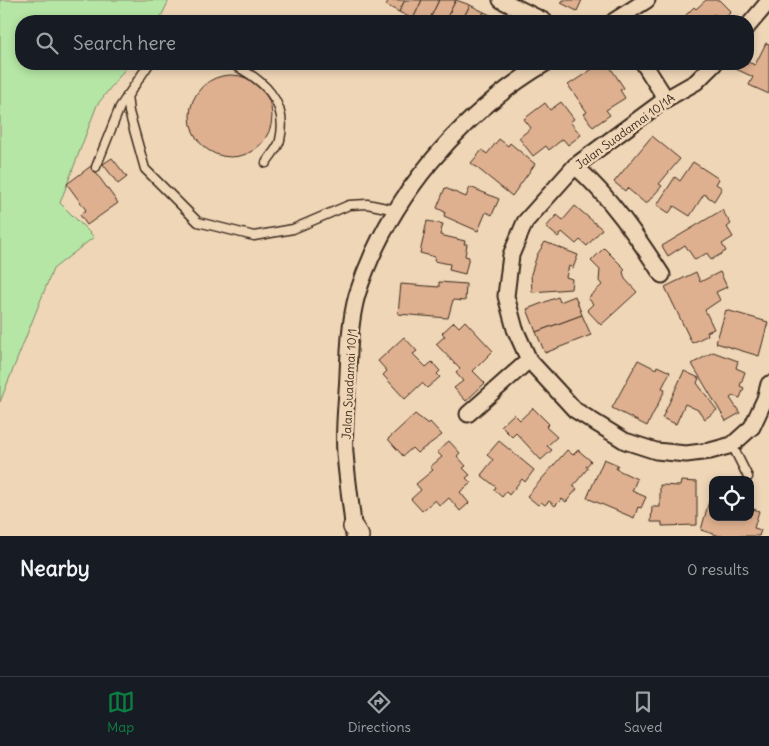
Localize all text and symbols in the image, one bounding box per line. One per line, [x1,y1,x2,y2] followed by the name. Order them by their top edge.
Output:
[15,15,754,70] search box
[33,29,61,57] icon: search
[73,31,176,55] text: Search here
[572,90,678,172] street label: Jalan Suadamai 10/1A
[339,328,359,440] street label: Jalan Suadamai 10/1
[709,476,754,521] map controls
[709,476,754,521] button: locate
[20,555,90,582] text: Nearby
[687,559,749,579] text: 0 results
[107,688,135,736] tab: Map
[348,688,411,736] tab: Directions
[624,688,662,736] tab: Saved

